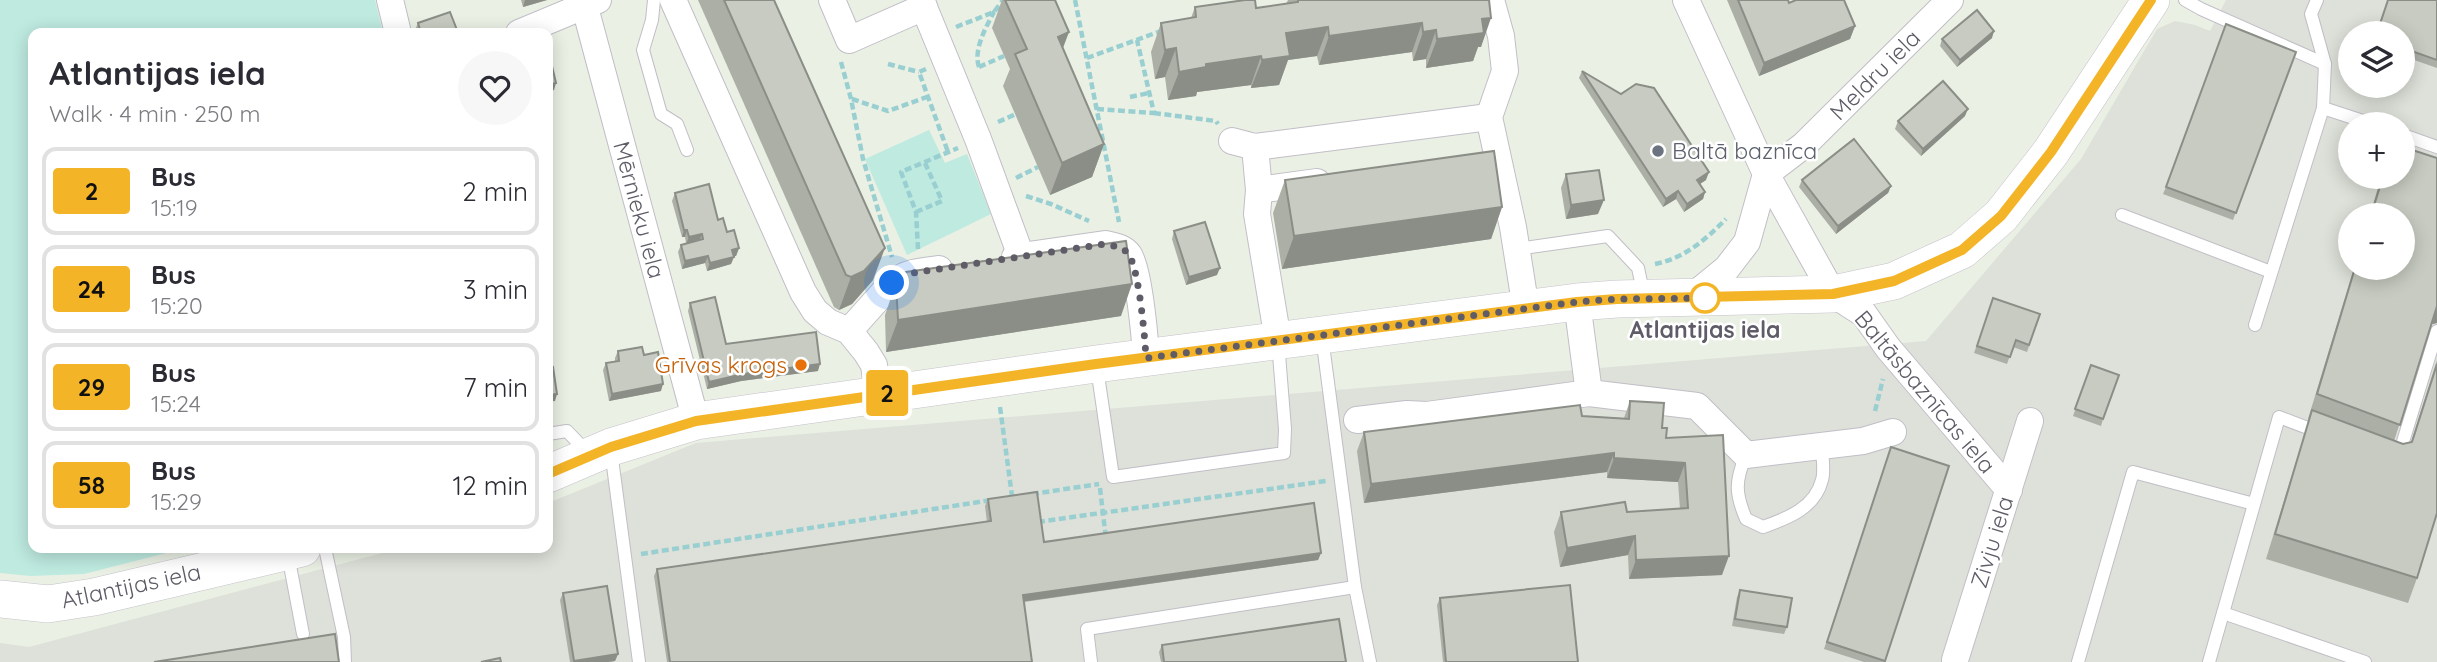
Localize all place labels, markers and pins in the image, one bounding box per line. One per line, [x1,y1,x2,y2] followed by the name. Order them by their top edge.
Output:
[1672,136,1817,165] place label: Baltā baznīca
[1650,143,1666,159] marker: Baltā baznīca
[1690,283,1720,313] marker: Atlantijas iela
[1629,315,1781,344] place label: Atlantijas iela
[655,350,787,379] place label: Grīvas krogs
[793,357,809,373] marker: Grīvas krogs

